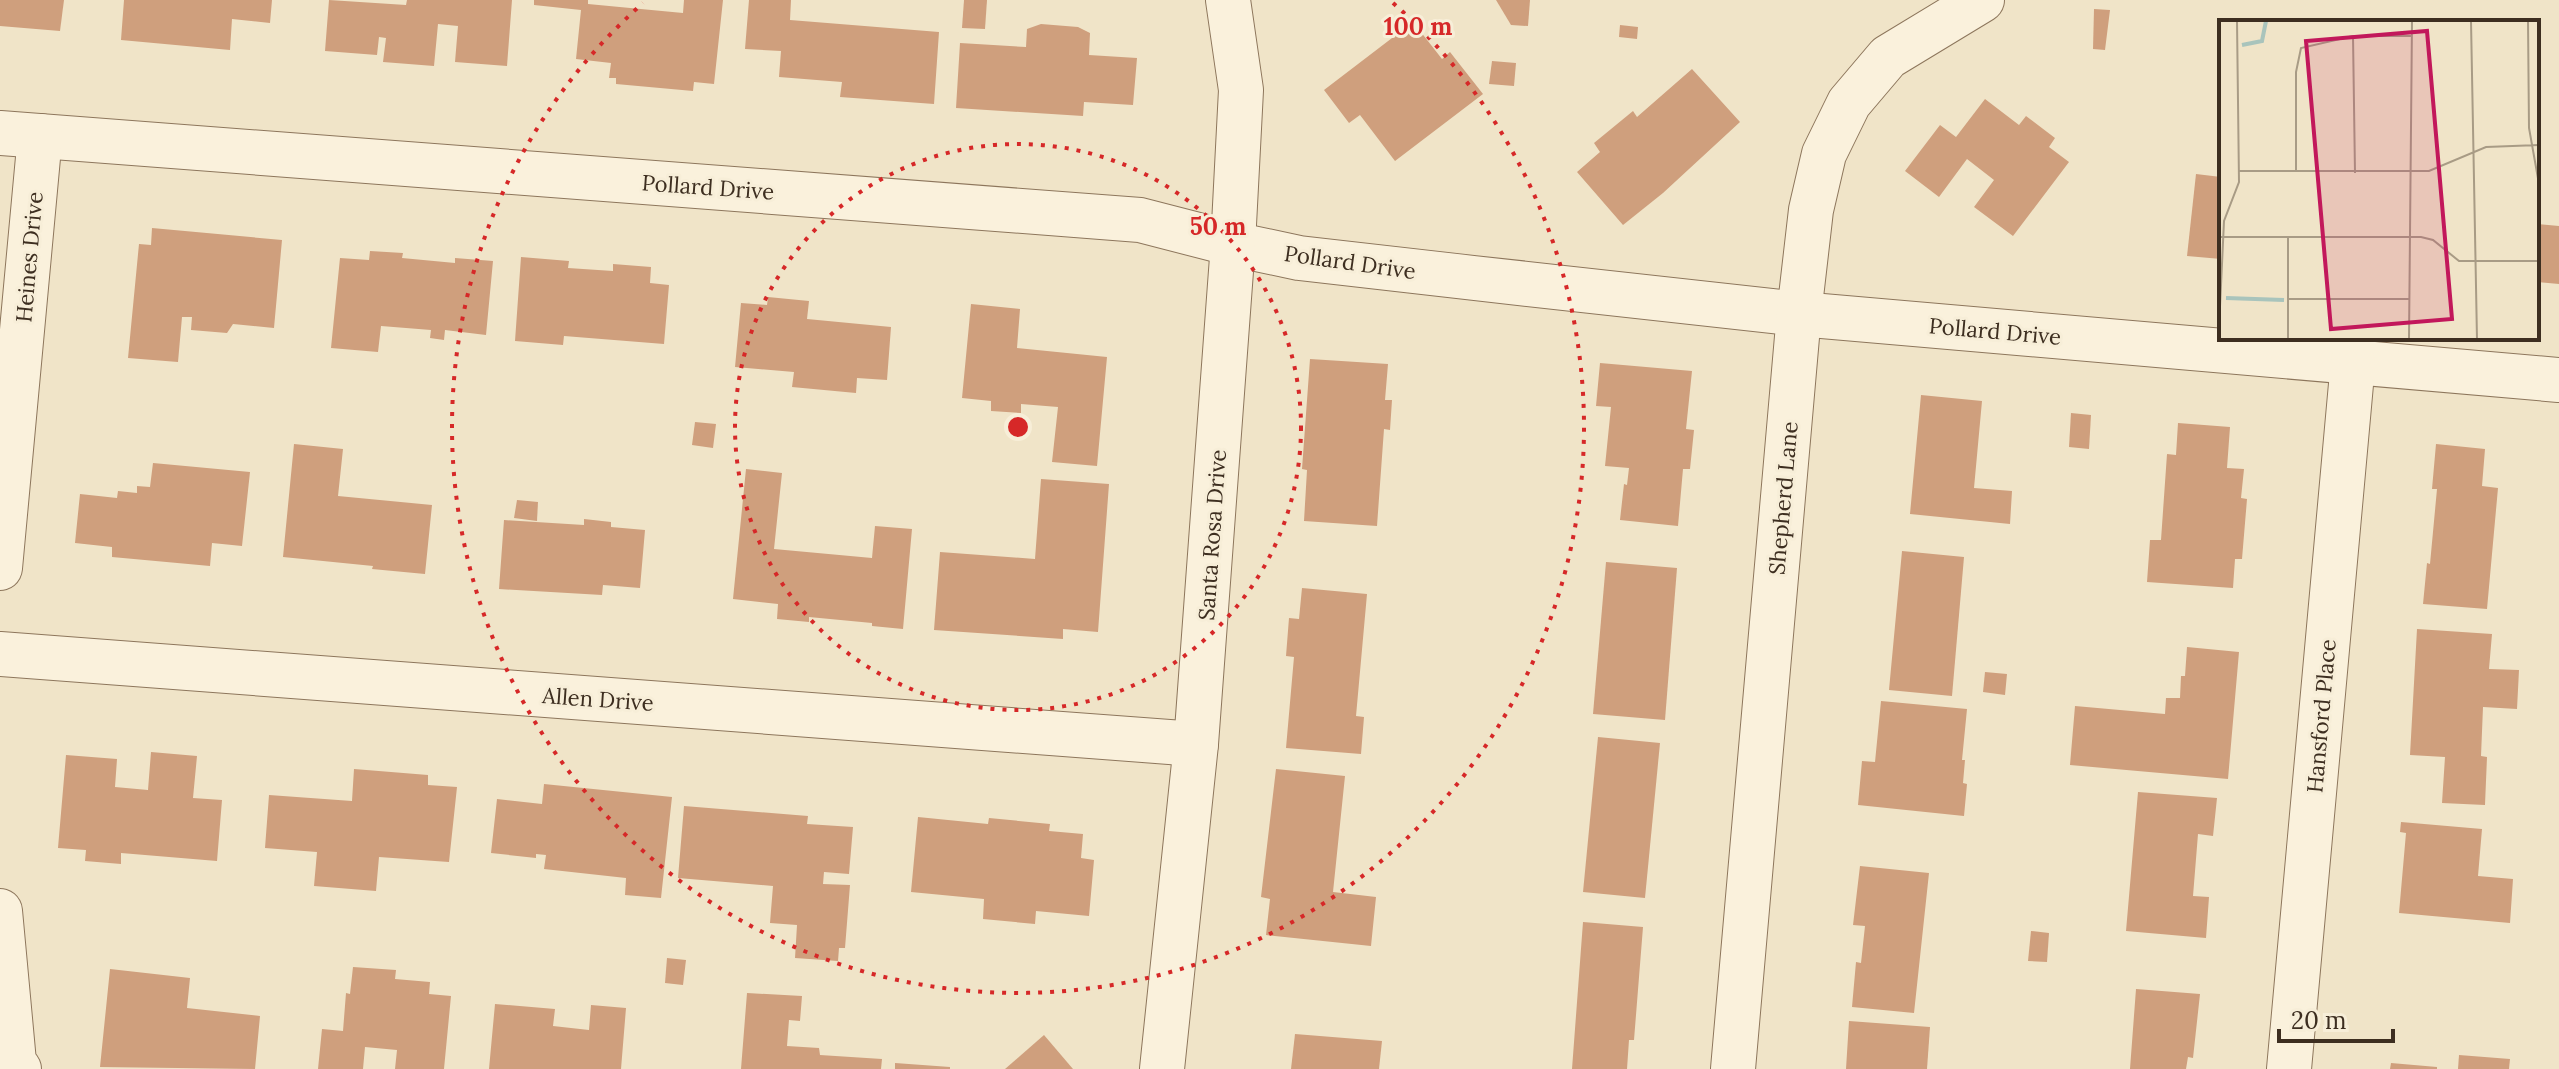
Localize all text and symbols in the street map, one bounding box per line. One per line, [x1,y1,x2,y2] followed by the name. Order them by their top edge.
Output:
[1384,11,1452,42] text: 100 m
[2219,20,2539,340] inset map
[641,168,775,206] street label: Pollard Drive
[9,190,49,324] street label: Heines Drive
[1190,211,1246,242] text: 50 m
[1282,239,1418,285] street label: Pollard Drive
[1928,311,2062,351] street label: Pollard Drive
[1004,413,1032,441] centre of rings
[1762,420,1804,576] street label: Shepherd Lane
[1192,448,1232,622] street label: Santa Rosa Drive
[2300,638,2342,794] street label: Hansford Place
[540,681,655,717] street label: Allen Drive
[2279,993,2393,1043] scale bar
[2291,1005,2347,1036] text: 20 m

